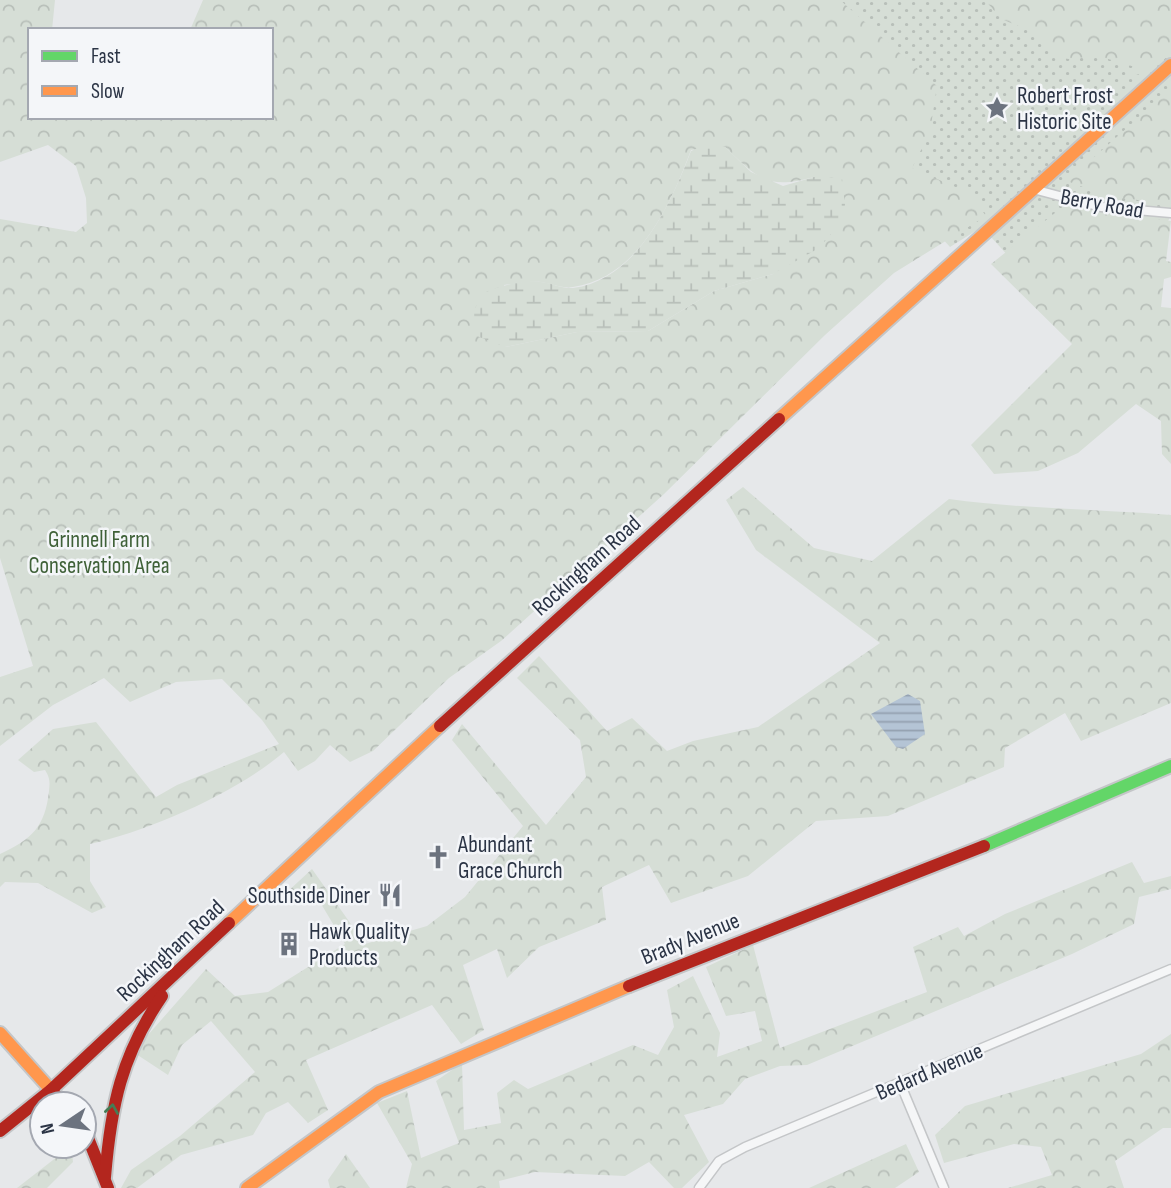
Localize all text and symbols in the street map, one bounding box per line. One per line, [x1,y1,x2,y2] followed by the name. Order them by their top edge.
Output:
[28,28,273,119] legend
[91,44,121,69] text: Fast
[91,79,125,104] text: Slow
[1017,82,1113,136] place label: Robert Frost Historic Site
[983,94,1011,122] place icon: Robert Frost Historic Site
[1058,183,1145,225] street label: Berry Road
[527,510,647,622] street label: Rockingham Road
[29,526,170,580] park label: Grinnell Farm Conservation Area
[457,831,563,885] place label: Abundant Grace Church
[424,843,452,871] church icon: Abundant Grace Church
[376,881,404,909] restaurant icon: Southside Diner
[248,882,370,910] place label: Southside Diner
[111,894,230,1008] street label: Rockingham Road
[637,907,744,971] street label: Brady Avenue
[309,918,410,972] place label: Hawk Quality Products
[275,930,303,958] building icon: Hawk Quality Products
[872,1037,987,1107] street label: Bedard Avenue
[28,1090,98,1160] north arrow
[104,1103,119,1115] one-way arrow
[36,1121,60,1136] text: N

